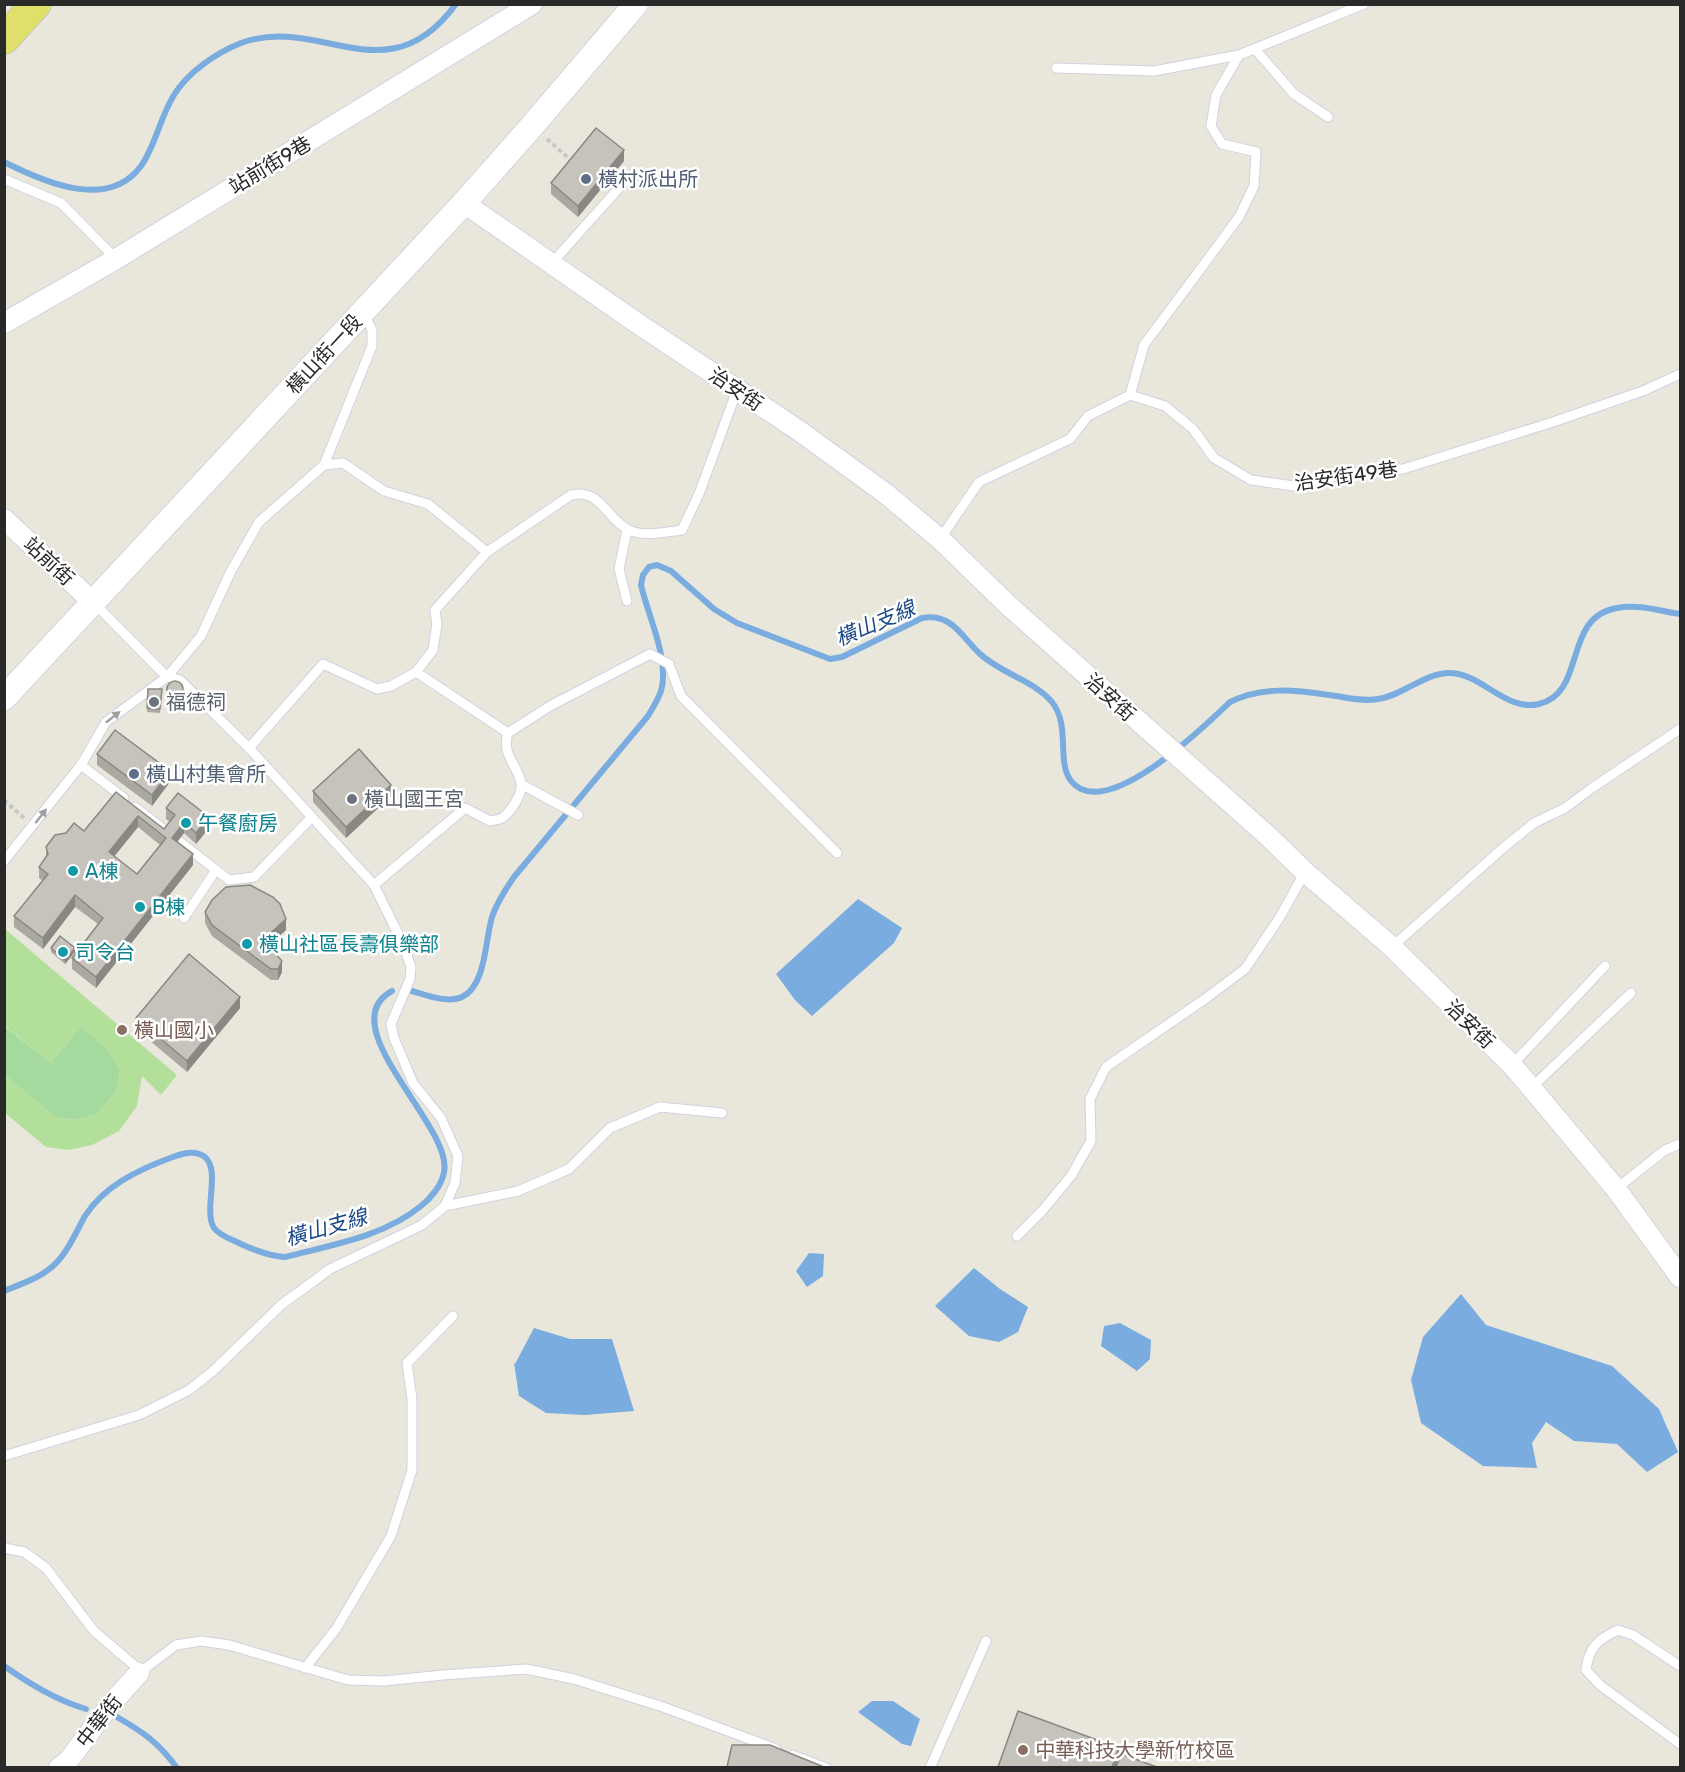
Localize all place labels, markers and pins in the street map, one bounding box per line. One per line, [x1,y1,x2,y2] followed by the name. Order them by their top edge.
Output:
[598,167,698,191] place label: 橫村派出所
[579,172,593,186] marker: 橫村派出所
[166,690,226,714] place label: 福德祠
[147,695,161,709] marker: 福德祠
[146,762,266,786] place label: 橫山村集會所
[127,767,141,781] marker: 橫山村集會所
[364,787,464,811] place label: 橫山國王宮
[345,792,359,806] marker: 橫山國王宮
[198,811,278,835] place label: 午餐廚房
[179,816,193,830] marker: 午餐廚房
[85,859,118,883] place label: A棟
[66,864,80,878] marker: A棟
[152,895,185,919] place label: B棟
[133,900,147,914] marker: B棟
[259,932,439,956] place label: 橫山社區長壽俱樂部
[240,937,254,951] marker: 橫山社區長壽俱樂部
[75,940,135,964] place label: 司令台
[56,945,70,959] marker: 司令台
[134,1018,214,1042] place label: 橫山國小
[115,1023,129,1037] marker: 橫山國小
[1035,1738,1235,1762] place label: 中華科技大學新竹校區
[1016,1743,1030,1757] marker: 中華科技大學新竹校區

